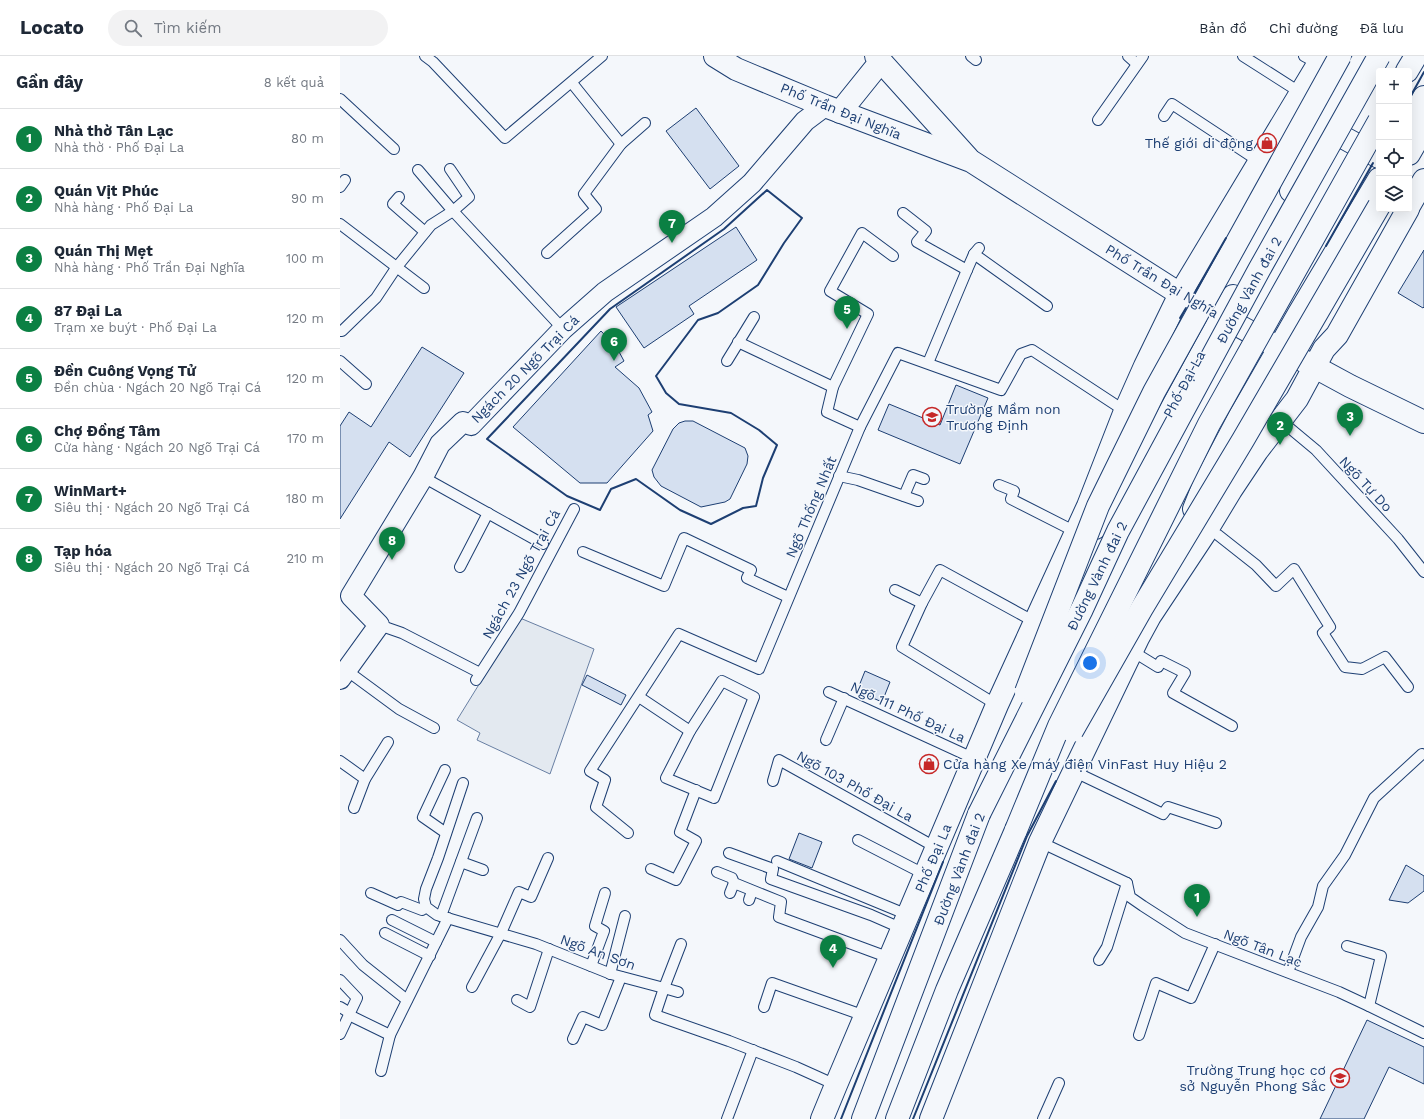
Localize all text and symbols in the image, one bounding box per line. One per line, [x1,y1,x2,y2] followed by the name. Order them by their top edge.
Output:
[108,10,388,46] search box
[20,16,84,39] text: Locato
[122,17,144,39] icon: search
[154,19,221,37] text: Tìm kiếm
[1199,20,1247,36] text: Bản đồ
[1269,20,1338,36] text: Chỉ đường
[1360,20,1404,36] text: Đã lưu
[1376,68,1412,212] map controls
[1376,68,1412,104] button: +
[16,72,83,92] text: Gần đây
[264,75,324,90] text: 8 kết quả
[778,79,904,143] street label: Phố Trần Đại Nghĩa
[1376,104,1412,140] button: −
[54,122,174,140] text: Nhà thờ Tân Lạc
[26,131,32,146] text: 1
[291,131,324,146] text: 80 m
[1256,132,1278,154] shop icon: Thế giới di động
[1145,135,1254,151] place label: Thế giới di động
[54,140,184,155] text: Nhà thờ · Phố Đại La
[1376,140,1412,176] button: locate
[1376,176,1412,212] button: layers
[54,182,159,200] text: Quán Vịt Phúc
[25,191,33,206] text: 2
[291,191,324,206] text: 90 m
[54,200,193,215] text: Nhà hàng · Phố Đại La
[659,210,685,243] pin: 7
[1213,234,1285,346] street label: Đường Vành đai 2
[1103,241,1221,321] street label: Phố Trần Đại Nghĩa
[54,242,153,260] text: Quán Thị Mẹt
[25,251,33,266] text: 3
[286,251,324,266] text: 100 m
[54,260,245,275] text: Nhà hàng · Phố Trần Đại Nghĩa
[834,296,860,329] pin: 5
[54,302,122,320] text: 87 Đại La
[25,311,33,326] text: 4
[286,311,324,326] text: 120 m
[468,312,582,426] street label: Ngách 20 Ngõ Trại Cá
[54,320,217,335] text: Trạm xe buýt · Phố Đại La
[601,328,627,361] pin: 6
[1160,348,1208,420] street label: Phố Đại La
[54,362,196,380] text: Đền Cuông Vọng Tử
[25,371,33,386] text: 5
[286,371,324,386] text: 120 m
[54,380,261,395] text: Đền chùa · Ngách 20 Ngõ Trại Cá
[946,401,1061,433] place label: Trường Mầm non Trương Định
[1337,403,1363,436] pin: 3
[921,406,943,428] school or university icon: Trường Mầm non Trương Định
[1267,412,1293,445] pin: 2
[54,422,160,440] text: Chợ Đồng Tâm
[25,431,33,446] text: 6
[287,431,324,446] text: 170 m
[54,440,260,455] text: Cửa hàng · Ngách 20 Ngõ Trại Cá
[1336,453,1396,515] street label: Ngõ Tự Do
[782,454,840,560] street label: Ngõ Thống Nhất
[54,482,127,500] text: WinMart+
[25,491,33,506] text: 7
[286,491,324,506] text: 180 m
[54,500,250,515] text: Siêu thị · Ngách 20 Ngõ Trại Cá
[479,507,563,641] street label: Ngách 23 Ngõ Trại Cá
[1064,519,1130,633] street label: Đường Vành đai 2
[379,527,405,560] pin: 8
[54,542,112,560] text: Tạp hóa
[25,551,33,566] text: 8
[286,551,324,566] text: 210 m
[54,560,250,575] text: Siêu thị · Ngách 20 Ngõ Trại Cá
[1080,653,1100,673] your location
[848,678,968,746] street label: Ngõ 111 Phố Đại La
[794,747,916,825] street label: Ngõ 103 Phố Đại La
[918,753,940,775] shop icon: Cửa hàng Xe máy điện VinFast Huy Hiệu 2
[943,756,1227,772] place label: Cửa hàng Xe máy điện VinFast Huy Hiệu 2
[930,810,988,928] street label: Đường Vành đai 2
[911,821,955,895] street label: Phố Đại La
[1184,884,1210,917] pin: 1
[1221,926,1305,970] street label: Ngõ Tân Lạc
[558,931,638,973] street label: Ngõ An Sơn
[820,935,846,968] pin: 4
[1179,1062,1326,1094] place label: Trường Trung học cơ sở Nguyễn Phong Sắc
[1329,1067,1351,1089] school or university icon: Trường Trung học cơ sở Nguyễn Phong Sắc

